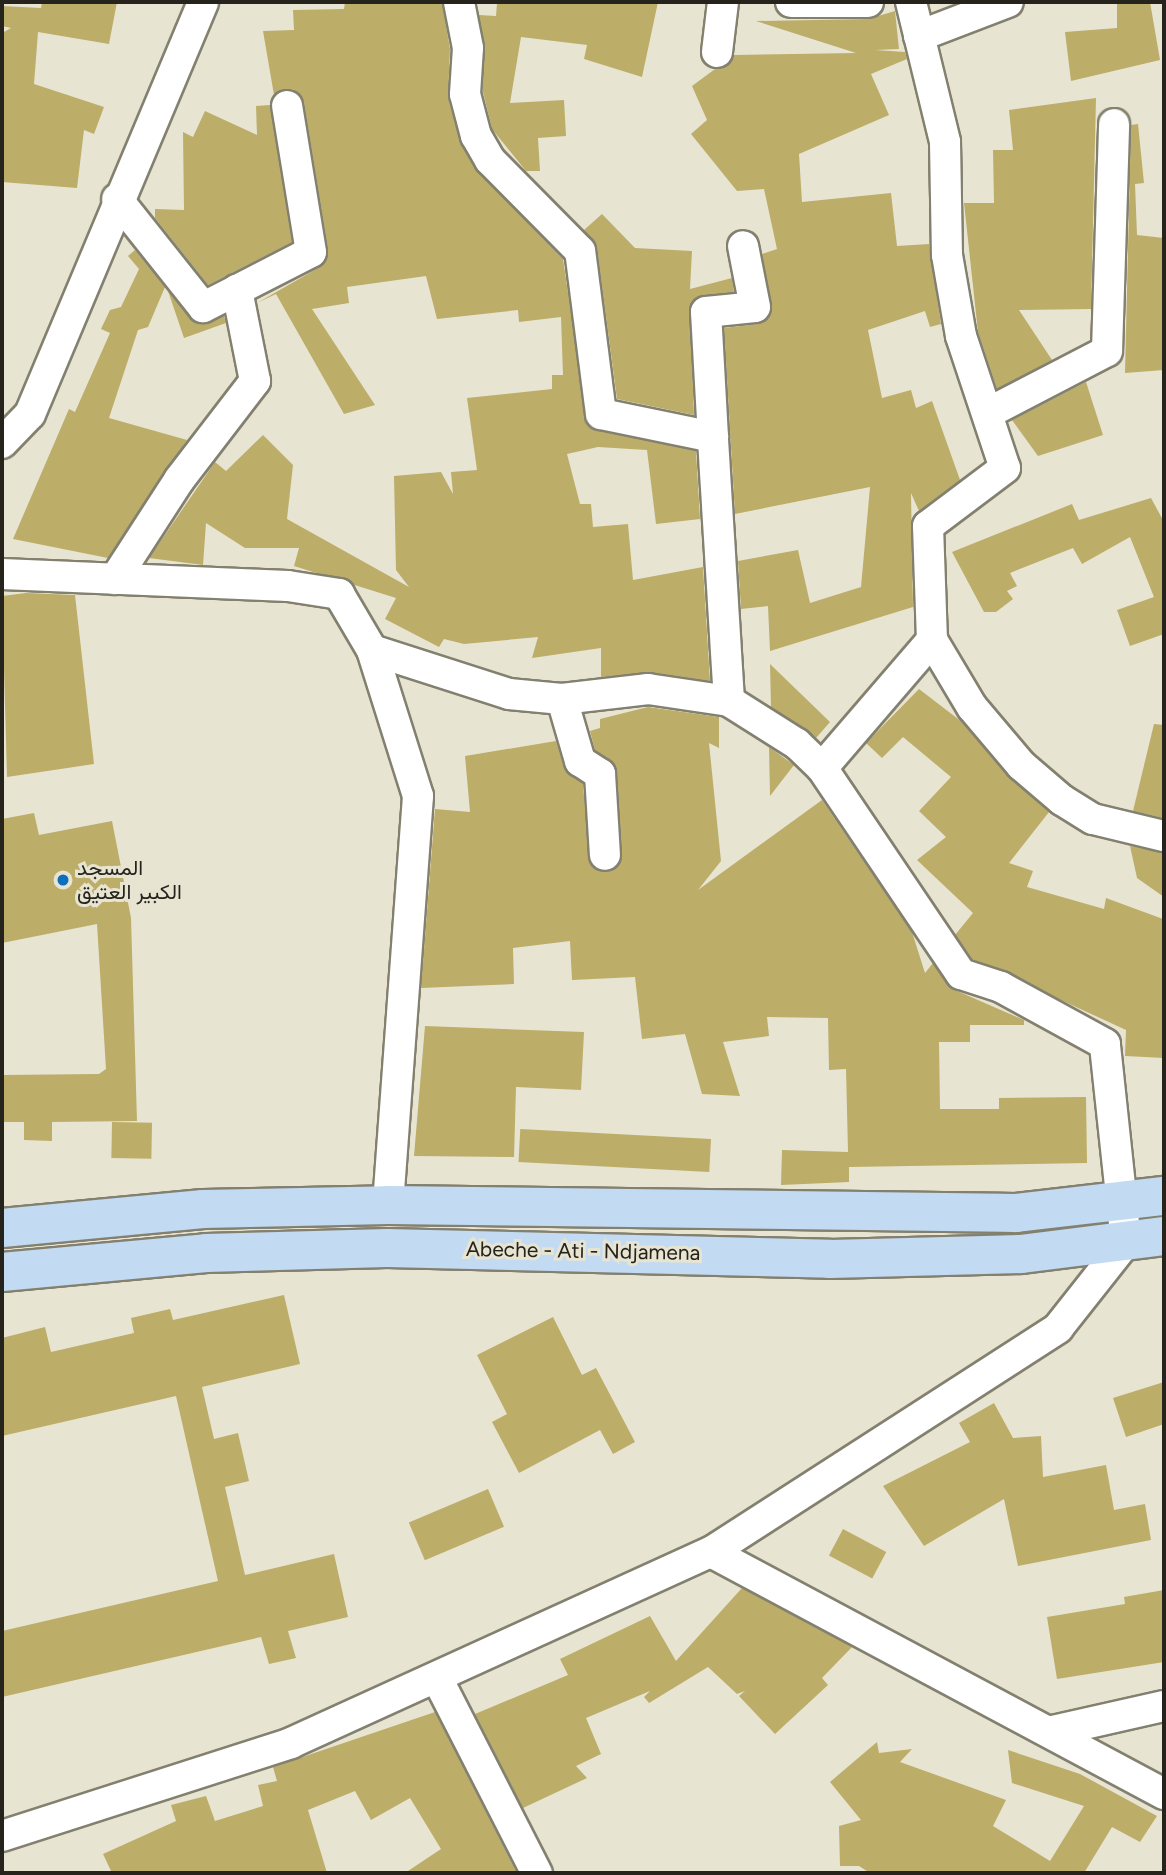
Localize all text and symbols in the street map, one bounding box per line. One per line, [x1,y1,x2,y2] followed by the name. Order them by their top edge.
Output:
[77,855,182,905] place label: المسجد الكبير العتيق
[55,872,71,888] marker: المسجد الكبير العتيق
[466,1236,700,1266] street label: Abeche - Ati - Ndjamena

